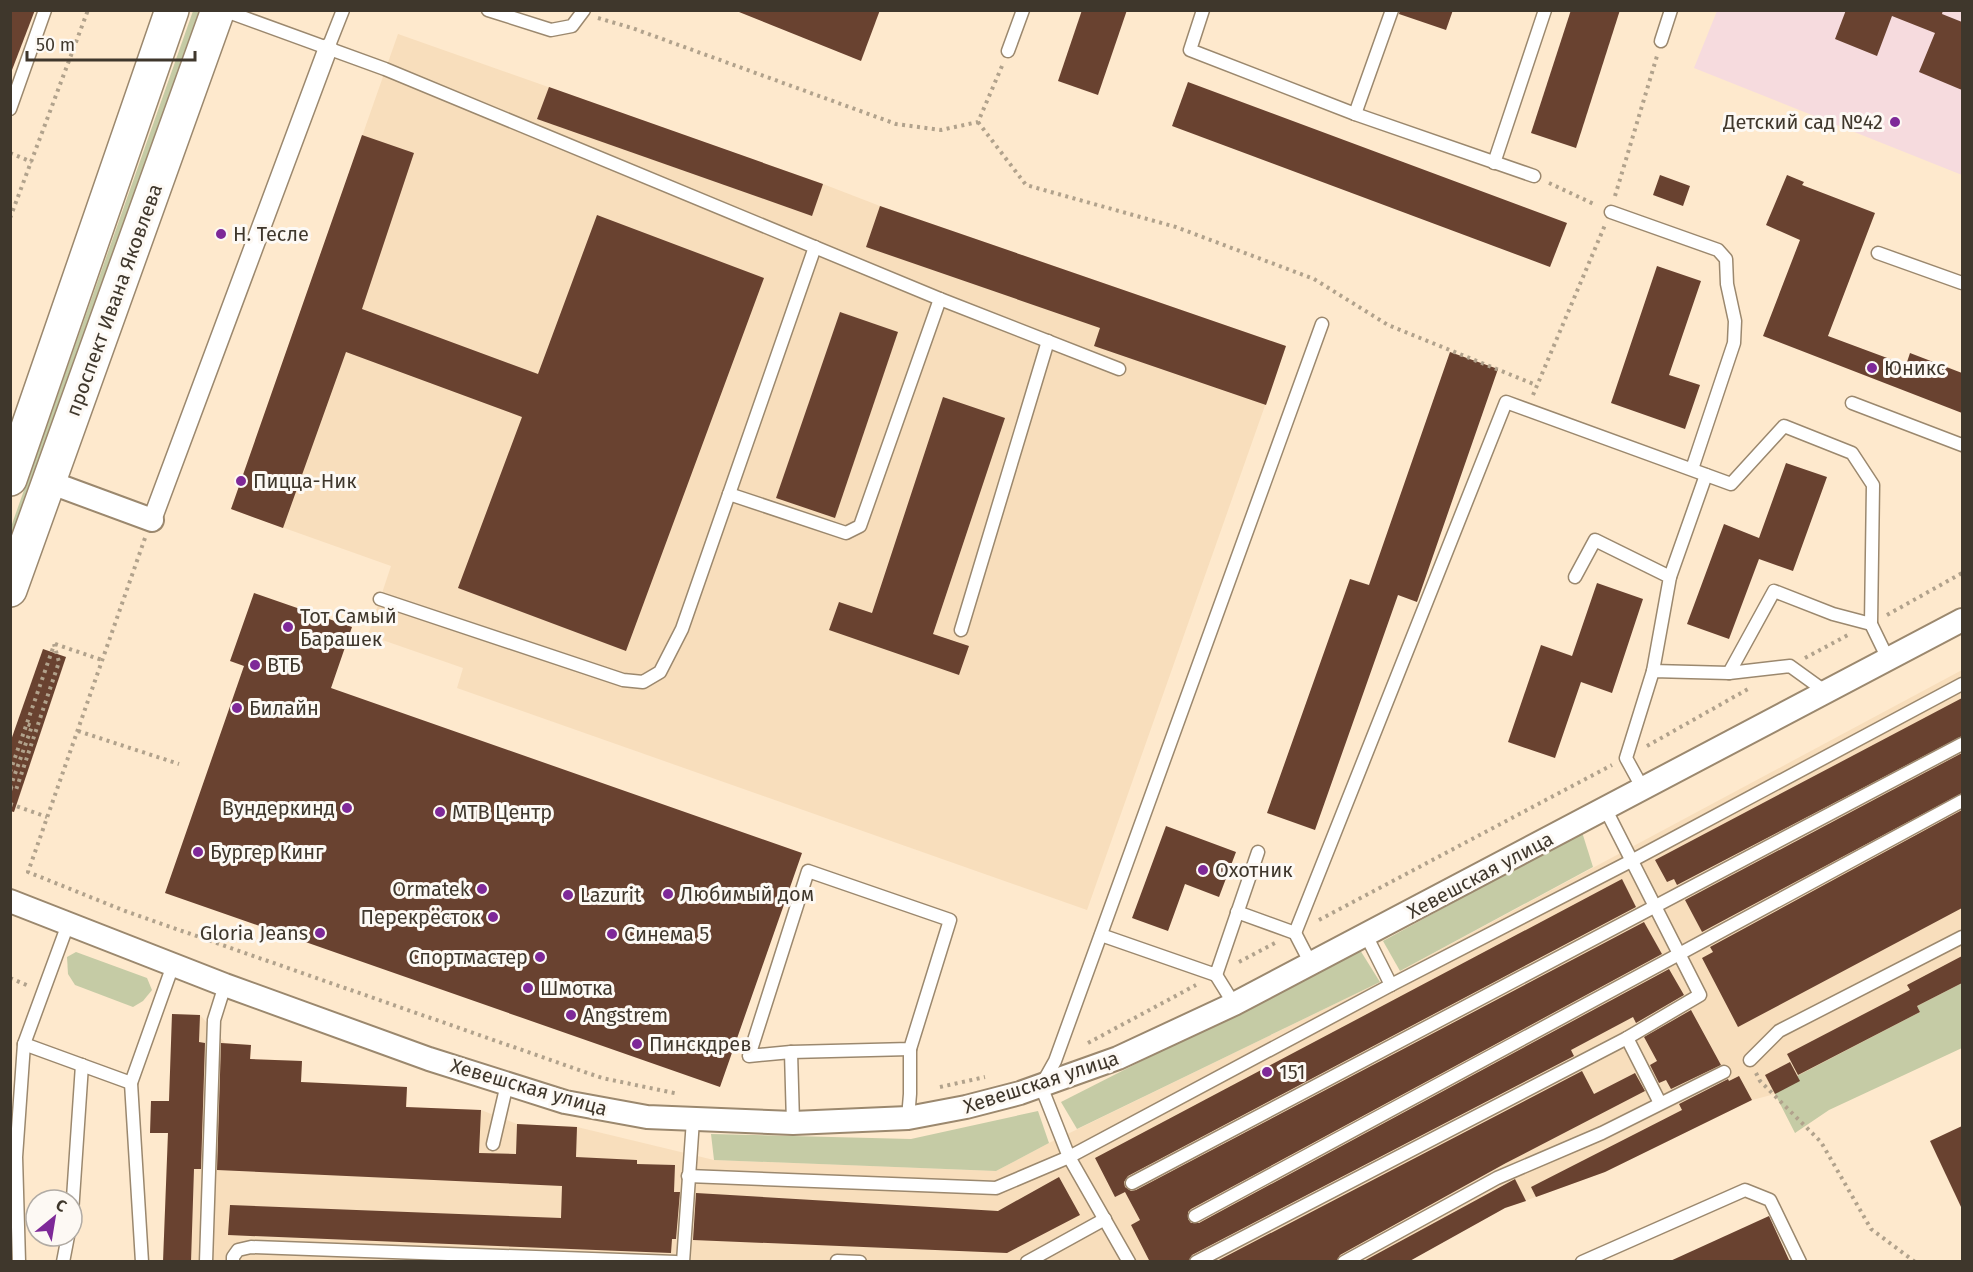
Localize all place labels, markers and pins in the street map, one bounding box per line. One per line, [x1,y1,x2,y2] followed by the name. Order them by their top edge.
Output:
[1722,110,1883,134] place label: Детский сад №42
[1888,115,1902,129] marker: Детский сад №42
[233,222,309,246] place label: Н. Тесле
[214,227,228,241] marker: Н. Тесле
[1884,356,1946,380] place label: Юникс
[1865,361,1879,375] marker: Юникс
[253,469,357,493] place label: Пицца-Ник
[234,474,248,488] marker: Пицца-Ник
[300,604,397,651] place label: Тот Самый Барашек
[281,620,295,634] marker: Тот Самый Барашек
[267,653,301,677] place label: ВТБ
[248,658,262,672] marker: ВТБ
[249,696,319,720] place label: Билайн
[230,701,244,715] marker: Билайн
[222,796,335,820] place label: Вундеркинд
[452,800,552,824] place label: МТВ Центр
[340,801,354,815] marker: Вундеркинд
[433,805,447,819] marker: МТВ Центр
[210,840,324,864] place label: Бургер Кинг
[191,845,205,859] marker: Бургер Кинг
[1215,858,1293,882] place label: Охотник
[1196,863,1210,877] marker: Охотник
[392,877,471,901] place label: Ormatek
[475,882,489,896] marker: Ormatek
[680,882,814,906] place label: Любимый дом
[580,883,642,907] place label: Lazurit
[661,887,675,901] marker: Любимый дом
[561,888,575,902] marker: Lazurit
[361,905,482,929] place label: Перекрёсток
[486,910,500,924] marker: Перекрёсток
[200,921,308,945] place label: Gloria Jeans
[624,922,709,946] place label: Синема 5
[313,926,327,940] marker: Gloria Jeans
[605,927,619,941] marker: Синема 5
[408,945,528,969] place label: Спортмастер
[533,950,547,964] marker: Спортмастер
[540,976,613,1000] place label: Шмотка
[521,981,535,995] marker: Шмотка
[583,1003,668,1027] place label: Angstrem
[564,1008,578,1022] marker: Angstrem
[649,1032,752,1056] place label: Пинскдрев
[630,1037,644,1051] marker: Пинскдрев
[1279,1060,1305,1084] place label: 151
[1260,1065,1274,1079] marker: 151

